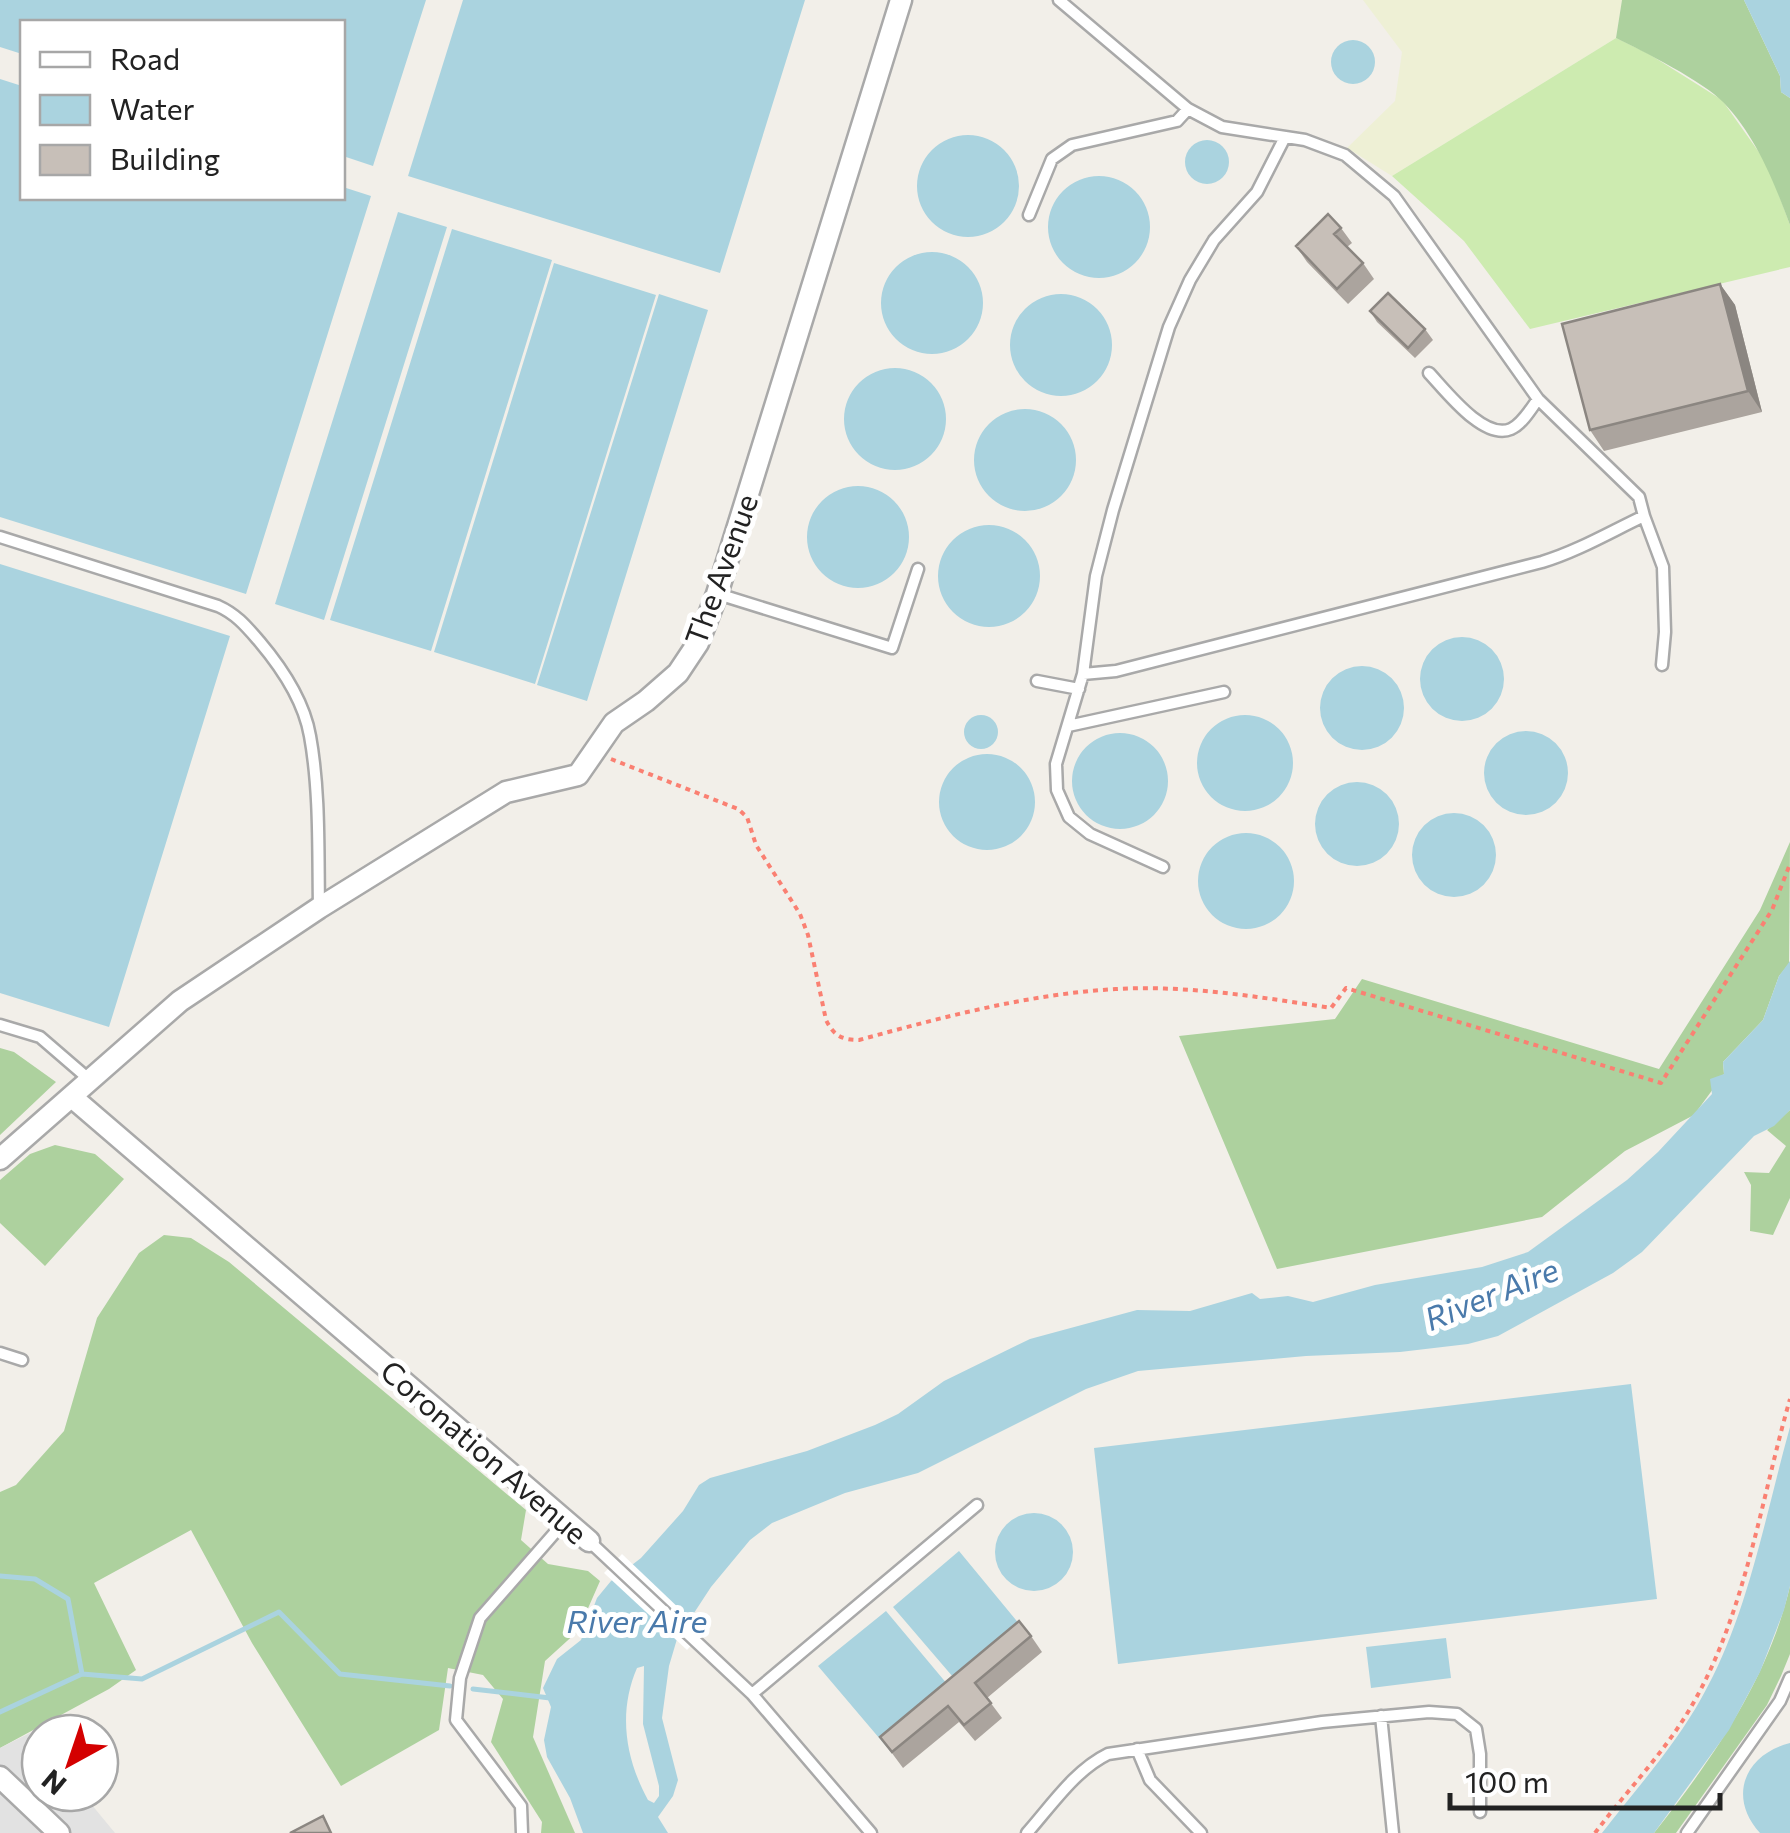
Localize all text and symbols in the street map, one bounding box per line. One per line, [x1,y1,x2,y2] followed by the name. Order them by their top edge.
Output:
[20,20,345,200] legend
[110,39,180,76] text: Road
[110,89,195,126] text: Water
[110,139,220,176] text: Building
[676,488,764,650] street label: The Avenue
[1418,1248,1564,1338] water label: River Aire
[374,1351,596,1551] street label: Coronation Avenue
[566,1600,708,1640] water label: River Aire
[20,1713,120,1813] north arrow
[1450,1748,1720,1810] scale bar
[1465,1762,1549,1799] text: 100 m
[34,1763,72,1803] text: N

